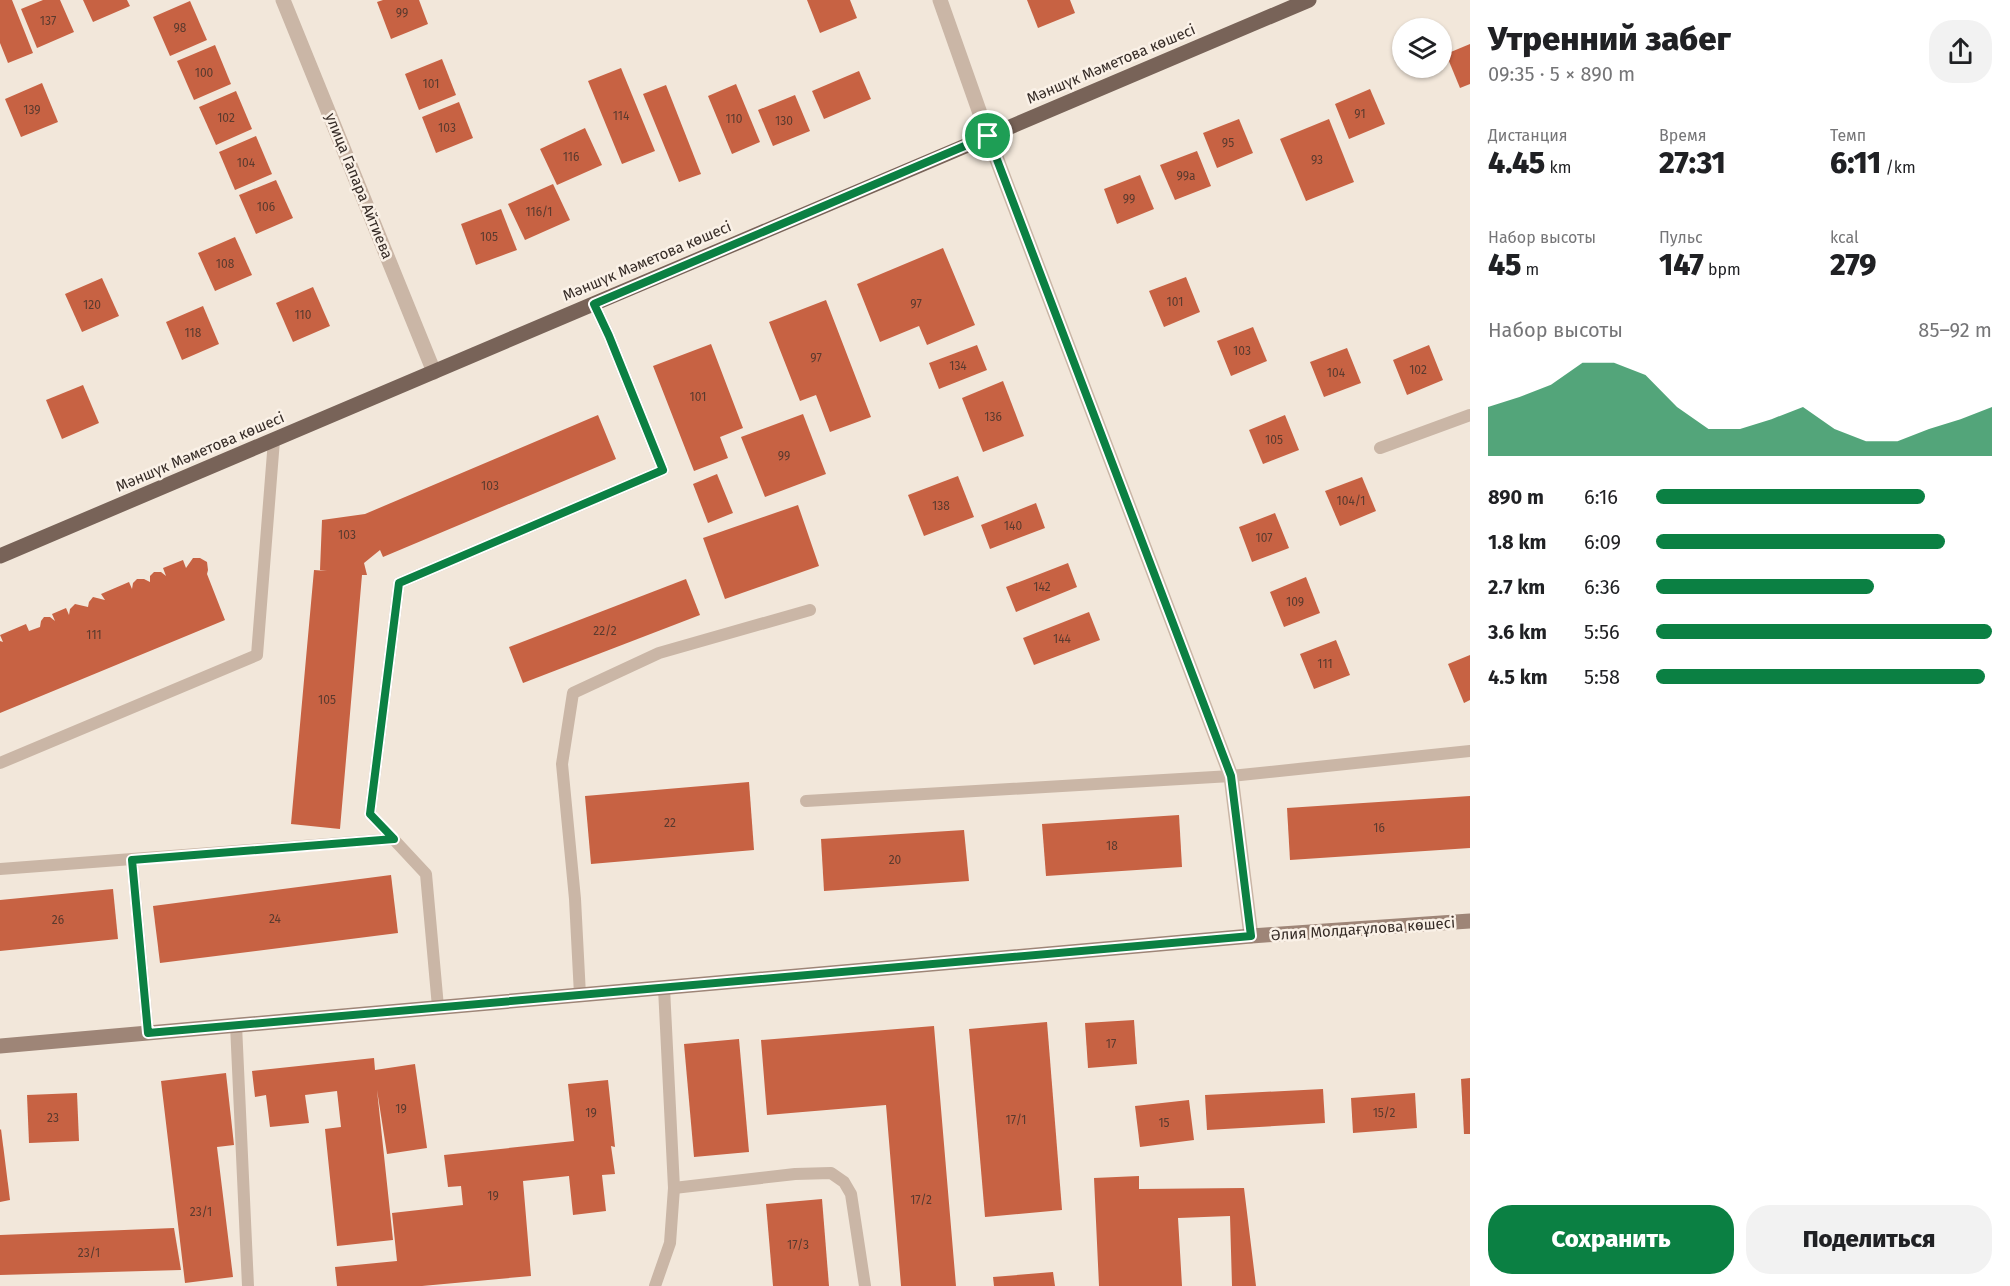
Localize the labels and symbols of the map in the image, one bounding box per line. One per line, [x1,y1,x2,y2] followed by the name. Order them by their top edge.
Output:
[396,6,408,20] house number: 99
[40,14,56,28] house number: 137
[1024,20,1198,108] street label: Мәншүк Мәметова көшесі
[174,21,187,35] house number: 98
[195,66,214,80] house number: 100
[423,77,439,91] house number: 101
[23,103,41,117] house number: 139
[1354,107,1366,121] house number: 91
[613,109,630,123] house number: 114
[321,110,397,262] street label: улица Гапара Айтиева
[962,110,1013,161] pin
[217,111,235,125] house number: 102
[726,112,743,126] house number: 110
[775,114,793,128] house number: 130
[438,121,456,135] house number: 103
[1222,136,1234,150] house number: 95
[563,150,579,164] house number: 116
[1311,153,1323,167] house number: 93
[237,156,256,170] house number: 104
[1176,169,1196,183] house number: 99а
[1123,192,1135,206] house number: 99
[257,200,275,214] house number: 106
[525,205,553,219] house number: 116/1
[560,217,734,305] street label: Мәншүк Мәметова көшесі
[480,230,498,244] house number: 105
[216,257,235,271] house number: 108
[1167,295,1183,309] house number: 101
[910,297,922,311] house number: 97
[83,298,101,312] house number: 120
[295,308,312,322] house number: 110
[185,326,202,340] house number: 118
[1233,344,1251,358] house number: 103
[810,351,822,365] house number: 97
[949,359,967,373] house number: 134
[1409,363,1427,377] house number: 102
[1327,366,1346,380] house number: 104
[690,390,706,404] house number: 101
[113,408,287,496] street label: Мәншүк Мәметова көшесі
[984,410,1002,424] house number: 136
[1265,433,1283,447] house number: 105
[778,449,790,463] house number: 99
[481,479,499,493] house number: 103
[1337,494,1365,508] house number: 104/1
[932,499,950,513] house number: 138
[1004,519,1022,533] house number: 140
[338,528,356,542] house number: 103
[1256,531,1272,545] house number: 107
[1033,580,1051,594] house number: 142
[1286,595,1304,609] house number: 109
[593,624,617,638] house number: 22/2
[86,628,102,642] house number: 111
[1053,632,1072,646] house number: 144
[1317,657,1333,671] house number: 111
[318,693,336,707] house number: 105
[664,816,676,830] house number: 22
[1373,821,1385,835] house number: 16
[1106,839,1118,853] house number: 18
[889,853,902,867] house number: 20
[269,912,282,926] house number: 24
[52,913,64,927] house number: 26
[1270,914,1456,944] street label: Әлия Молдағұлова көшесі
[1106,1037,1116,1051] house number: 17
[395,1102,407,1116] house number: 19
[585,1106,597,1120] house number: 19
[1373,1106,1395,1120] house number: 15/2
[47,1111,59,1125] house number: 23
[1006,1113,1026,1127] house number: 17/1
[1158,1116,1170,1130] house number: 15
[487,1189,499,1203] house number: 19
[910,1193,932,1207] house number: 17/2
[190,1205,212,1219] house number: 23/1
[787,1238,809,1252] house number: 17/3
[78,1246,100,1260] house number: 23/1

